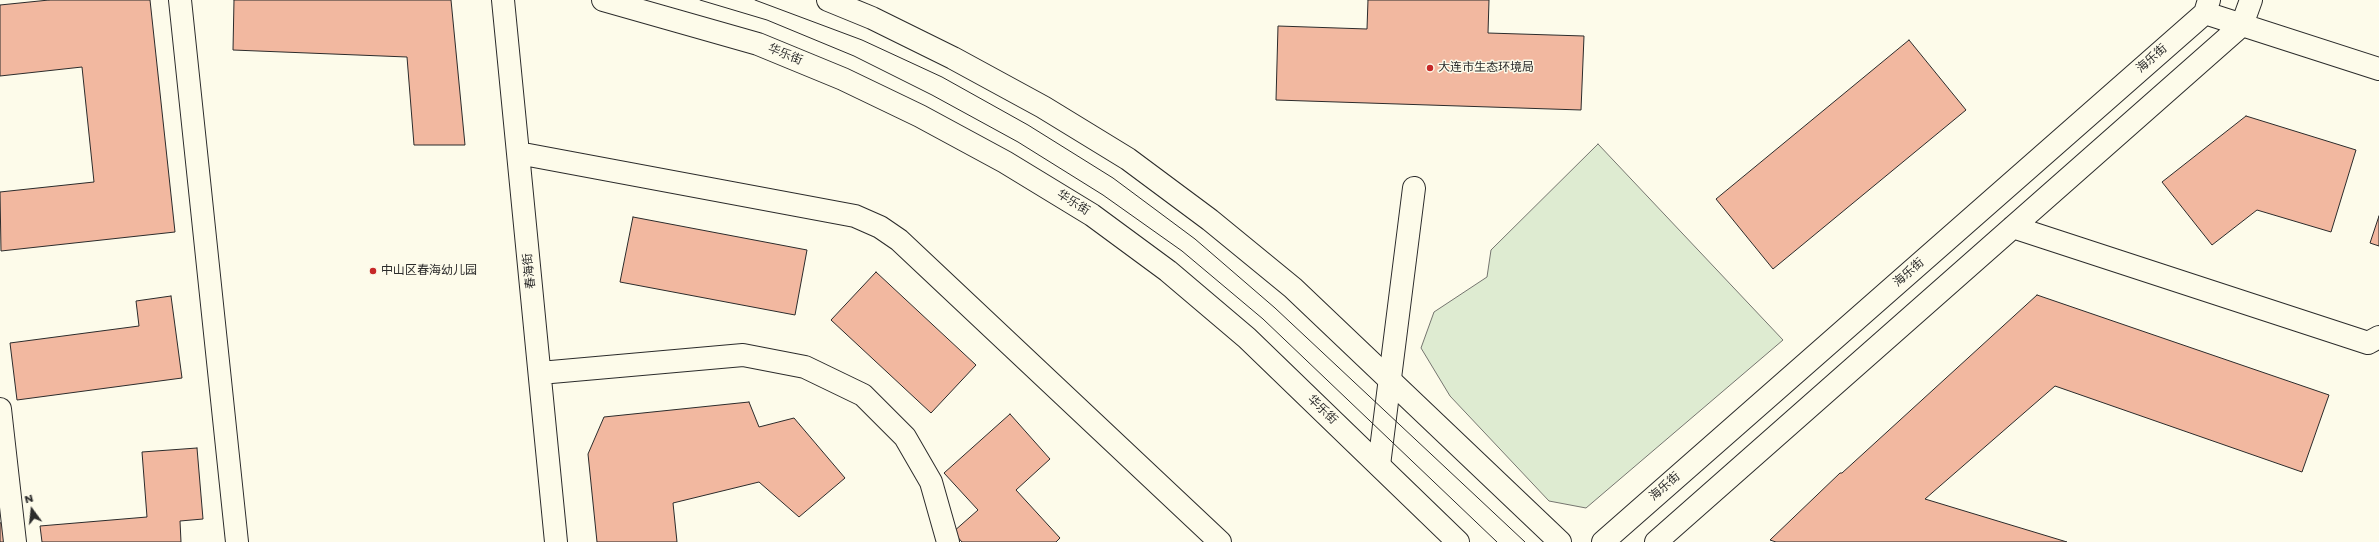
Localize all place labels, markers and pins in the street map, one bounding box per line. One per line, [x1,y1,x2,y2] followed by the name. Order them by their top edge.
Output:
[1438,61,1534,75] place label: 大连市生态环境局
[1425,63,1435,73] marker: 大连市生态环境局
[381,264,477,278] place label: 中山区春海幼儿园
[368,266,378,276] marker: 中山区春海幼儿园

